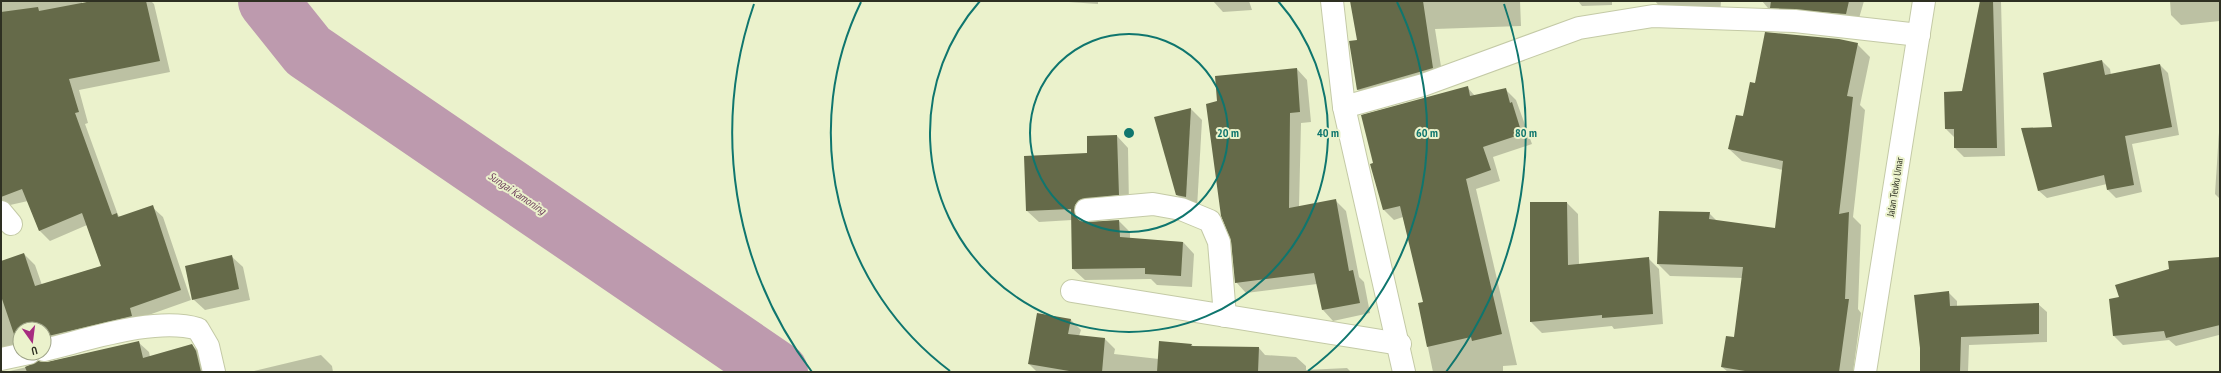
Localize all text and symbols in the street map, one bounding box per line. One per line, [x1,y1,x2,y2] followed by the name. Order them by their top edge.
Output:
[1217,125,1239,140] text: 20 m
[1317,125,1339,140] text: 40 m
[1416,125,1438,140] text: 60 m
[1515,125,1537,140] text: 80 m
[1122,126,1136,140] centre of rings
[1884,156,1906,218] street label: Jalan Teuku Umar
[486,169,550,218] water label: Sungai Kamoning
[12,321,52,361] north arrow
[30,343,39,358] text: U

